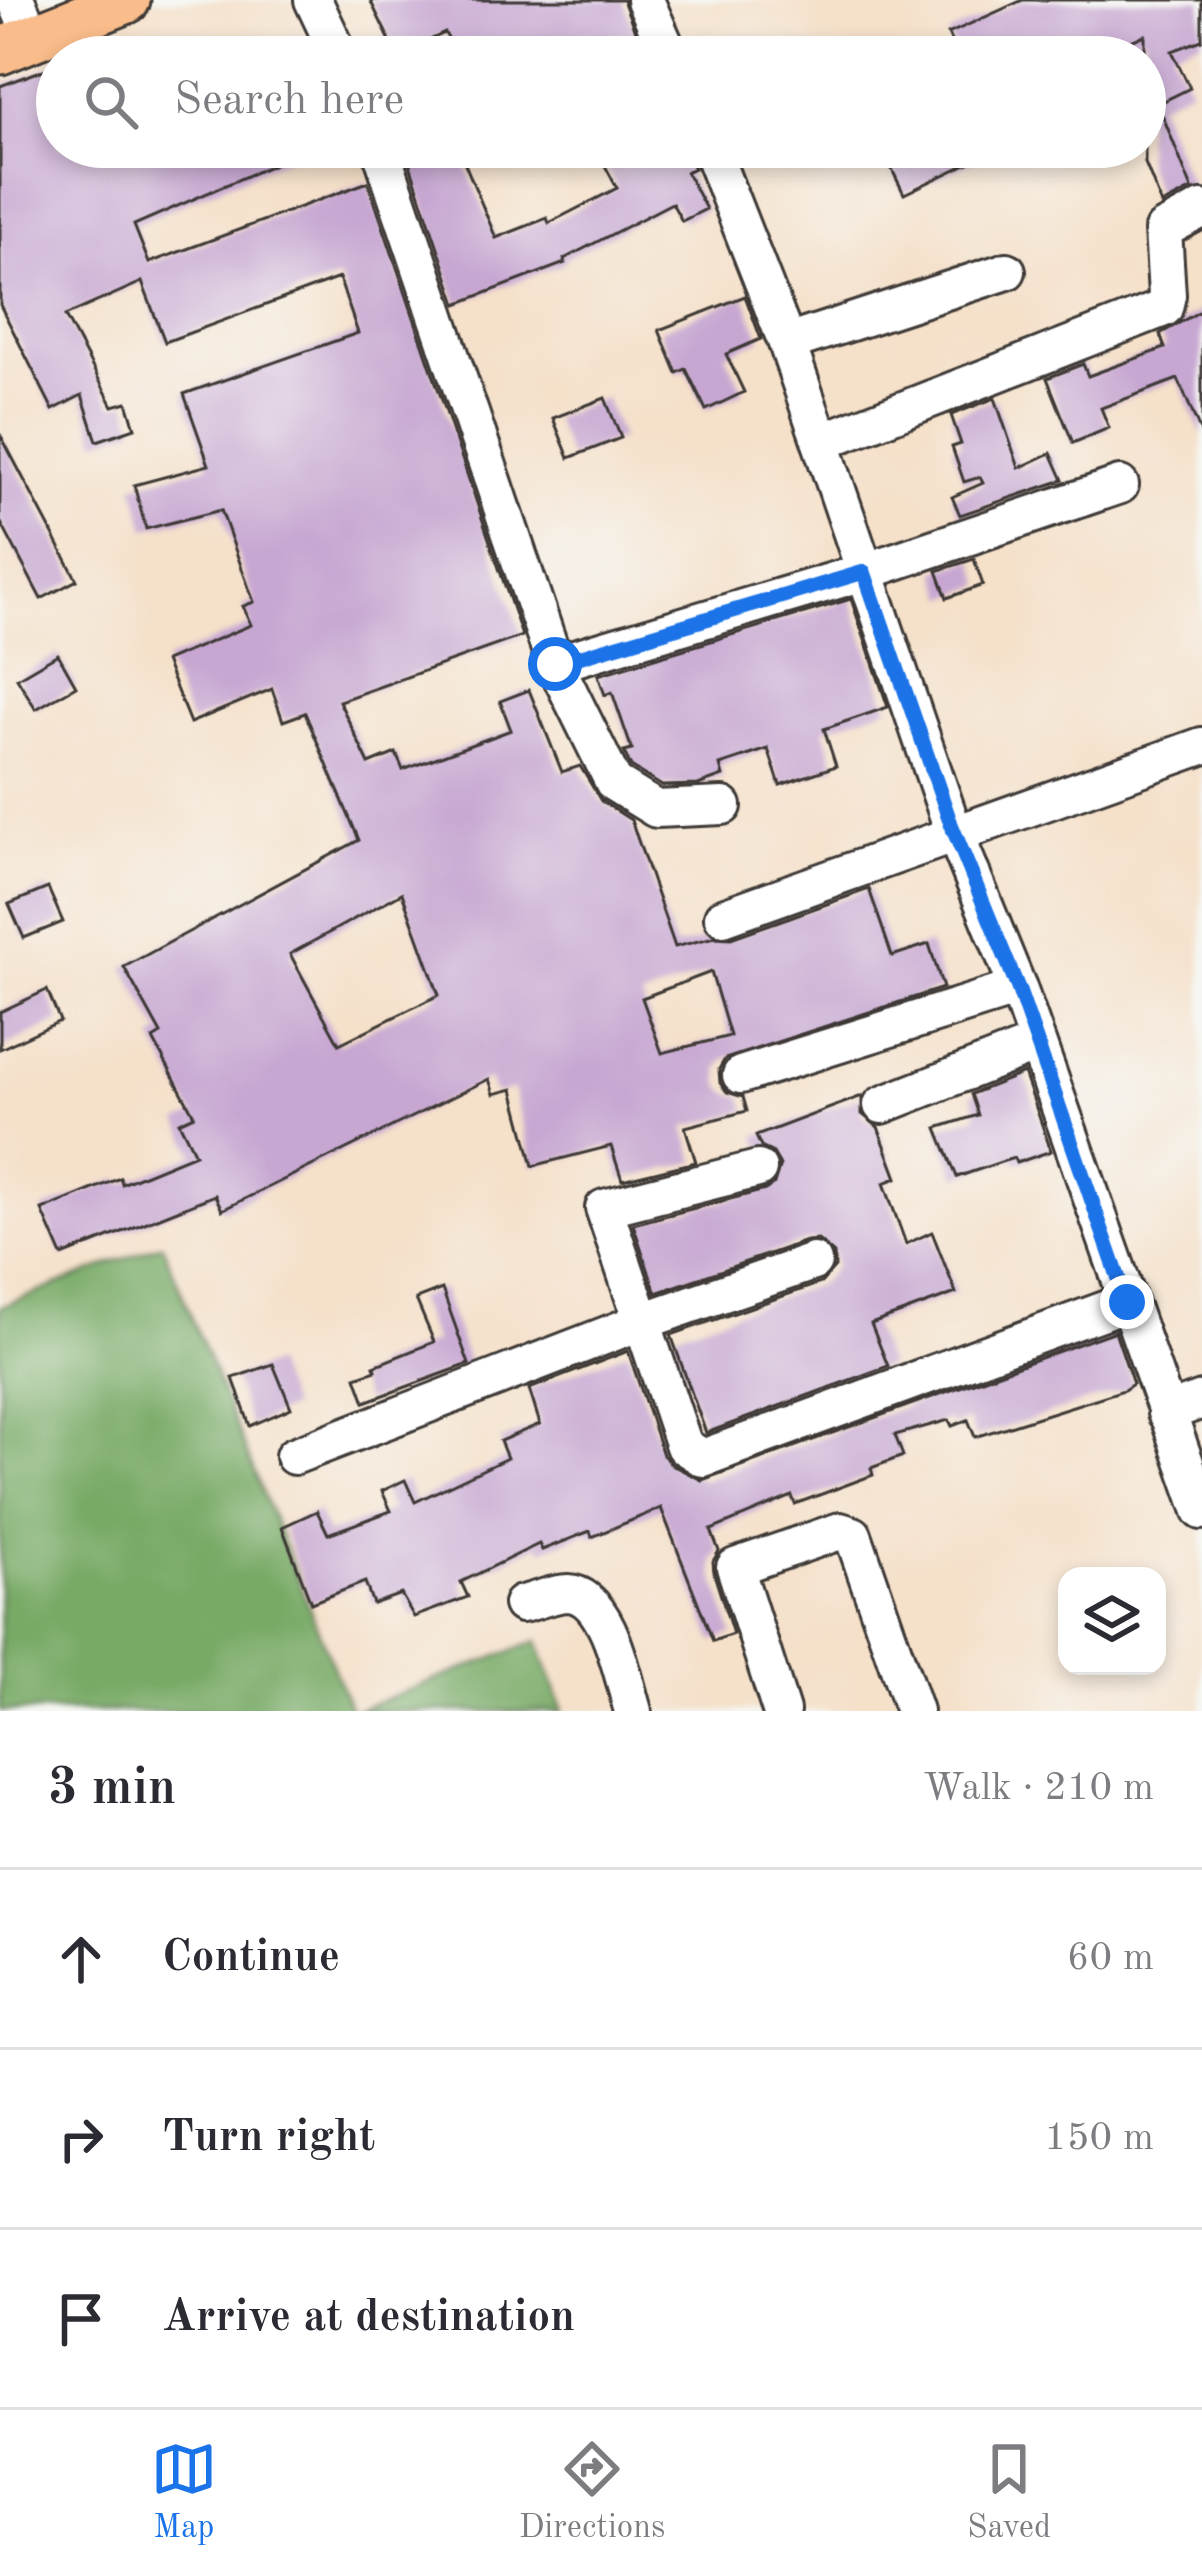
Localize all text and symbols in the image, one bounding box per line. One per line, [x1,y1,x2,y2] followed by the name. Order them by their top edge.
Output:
[36,36,1166,168] search box
[78,69,144,135] icon: search
[174,79,404,124] text: Search here
[528,637,582,691] route start
[1100,1275,1154,1329] route end
[1058,1567,1166,1675] map controls
[1058,1567,1166,1675] button: layers
[48,1764,176,1815] text: 3 min
[923,1769,1154,1808] text: Walk · 210 m
[48,1926,114,1992] icon: ahead
[162,1936,340,1981] text: Continue
[1067,1939,1154,1978] text: 60 m
[48,2106,114,2172] icon: right
[162,2116,375,2161] text: Turn right
[1044,2119,1154,2158] text: 150 m
[48,2286,114,2352] icon: arrive
[162,2296,575,2341] text: Arrive at destination
[151,2436,217,2549] tab: Map
[519,2436,665,2549] tab: Directions
[967,2436,1051,2549] tab: Saved

